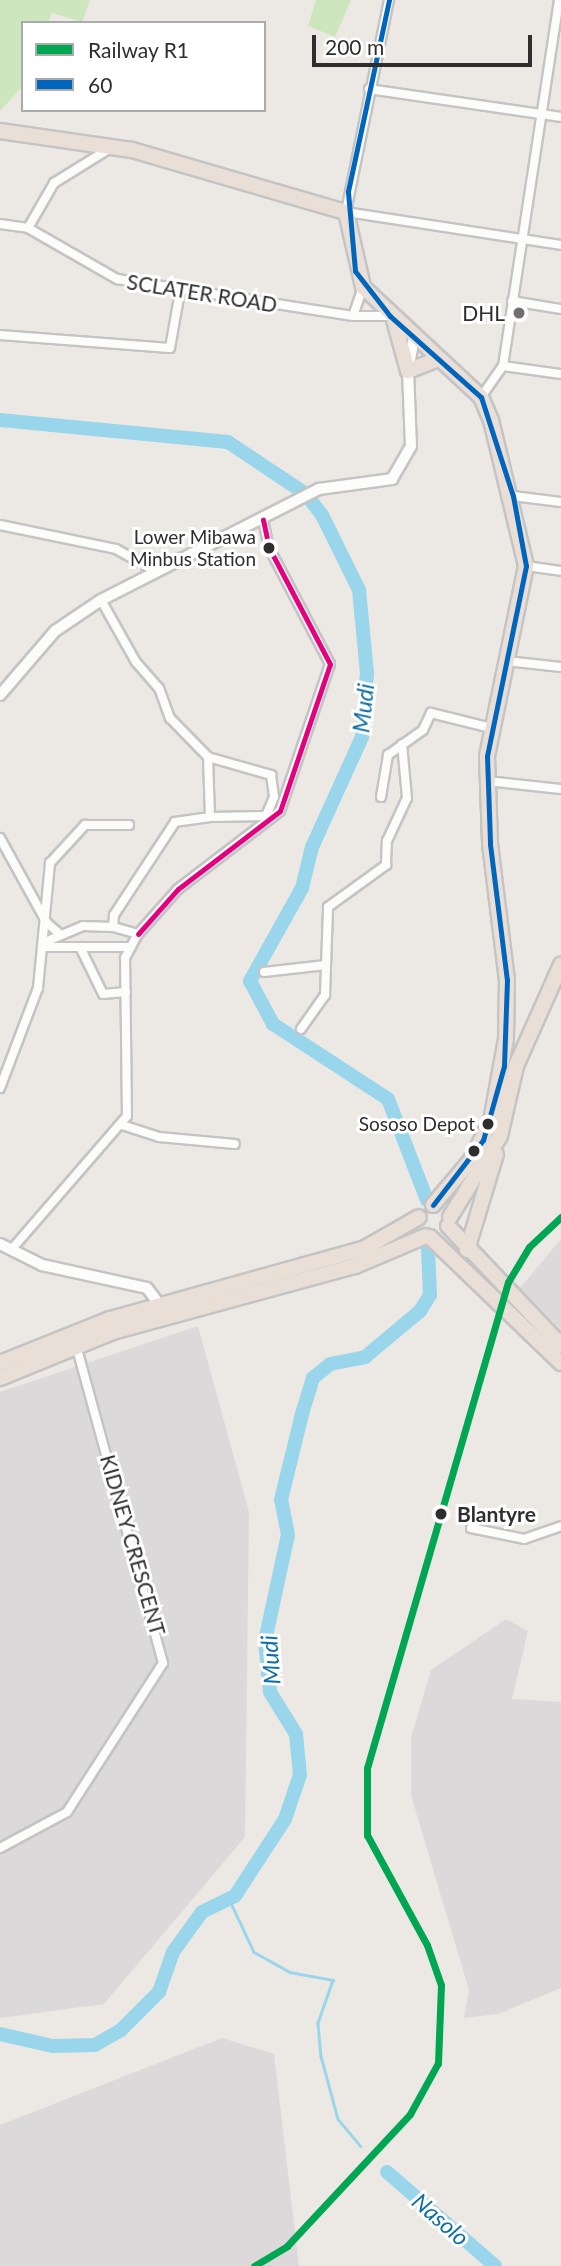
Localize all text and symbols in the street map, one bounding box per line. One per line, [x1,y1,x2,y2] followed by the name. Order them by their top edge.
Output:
[21,21,266,112] legend
[316,21,536,65] scale bar
[325,34,384,59] text: 200 m
[88,37,189,62] text: Railway R1
[88,72,112,97] text: 60
[125,269,279,317] street label: SCLATER ROAD
[462,300,505,326] place label: DHL
[511,305,527,321] marker: DHL
[130,526,256,570] place label: Lower Mibawa Minbus Station
[262,541,276,555] marker: Lower Mibawa Minbus Station
[347,682,379,734] water label: Mudi
[359,1113,475,1135] place label: Sososo Depot
[481,1117,495,1131] marker: Sososo Depot
[467,1144,481,1158] unlabelled marker
[95,1451,171,1639] street label: KIDNEY CRESCENT
[457,1501,536,1527] place label: Blantyre
[431,1504,451,1524] marker: Blantyre
[255,1634,285,1686] water label: Mudi
[407,2187,475,2251] water label: Nasolo

